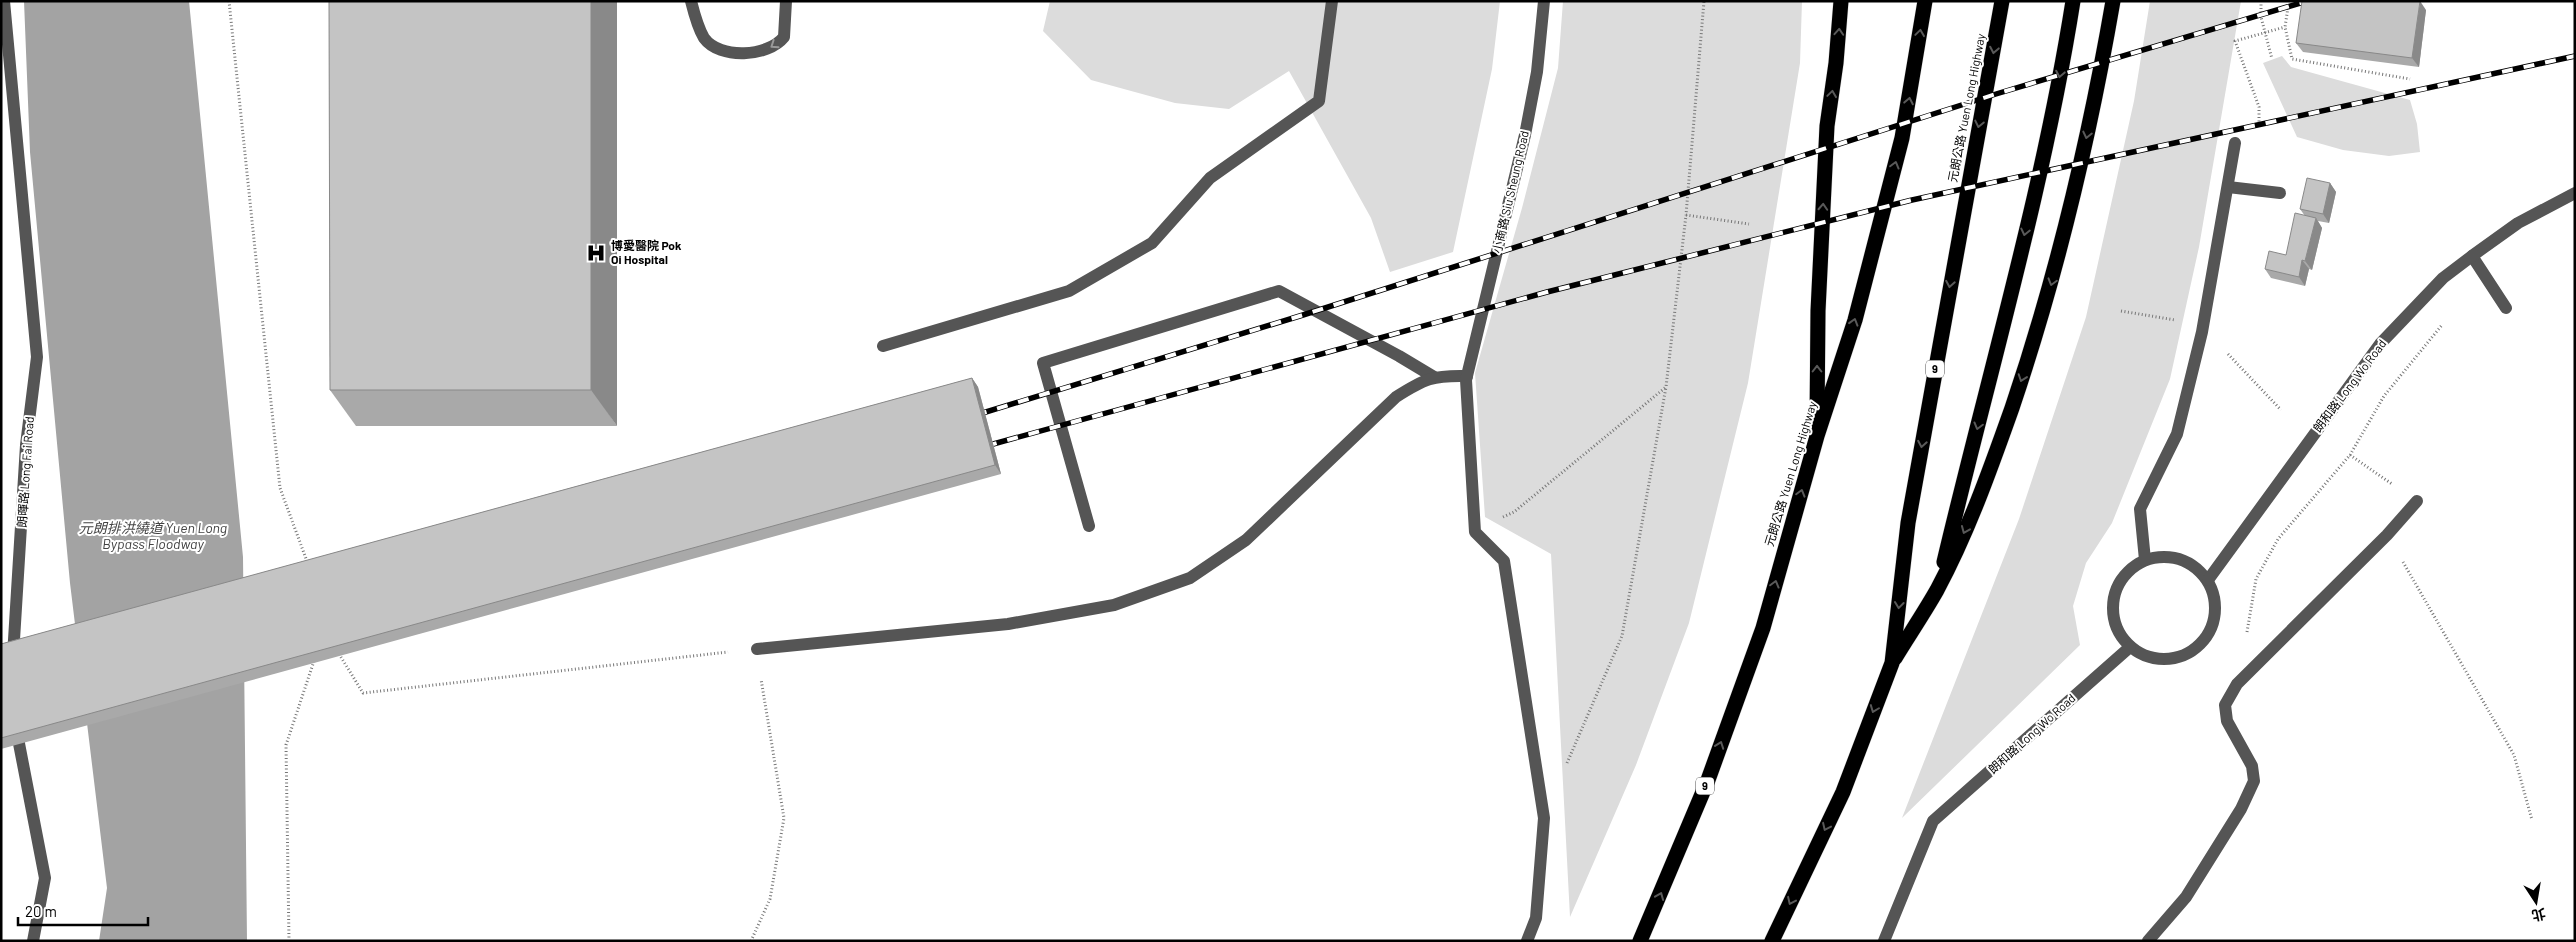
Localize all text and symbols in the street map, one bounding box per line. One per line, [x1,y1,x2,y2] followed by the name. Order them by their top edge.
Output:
[1833,28,1844,36] one-way arrow
[1915,29,1925,37] one-way arrow
[1945,32,1987,183] street label: 元朗公路 Yuen Long Highway
[771,39,780,48] one-way arrow
[1989,46,1999,54] one-way arrow
[2056,69,2066,78] one-way arrow
[1826,90,1837,98] one-way arrow
[1903,97,1914,106] one-way arrow
[1974,119,1984,128] one-way arrow
[1489,129,1531,254] street label: 小商路 Siu Sheung Road
[2082,131,2093,140] one-way arrow
[1889,161,1900,170] one-way arrow
[1818,203,1828,210] one-way arrow
[2020,228,2031,237] one-way arrow
[611,238,682,266] place label: 博愛醫院 Pok Oi Hospital
[585,242,607,264] hospital icon: 博愛醫院 Pok Oi Hospital
[2048,277,2058,286] one-way arrow
[1945,279,1955,288] one-way arrow
[1848,319,1858,327] one-way arrow
[2310,336,2389,435] street label: 朗和路 Long Wo Road
[1926,360,1944,378] road number: 9
[1812,365,1822,373] one-way arrow
[2018,374,2028,382] one-way arrow
[1761,399,1819,548] street label: 元朗公路 Yuen Long Highway
[14,416,36,528] street label: 朗暉路 Long Fai Road
[1973,421,1984,430] one-way arrow
[1917,439,1927,448] one-way arrow
[1795,489,1805,497] one-way arrow
[79,519,227,552] water label: 元朗排洪繞道 Yuen Long Bypass Floodway
[1961,526,1971,534] one-way arrow
[1769,580,1780,588] one-way arrow
[1894,601,1905,609] one-way arrow
[1985,690,2078,776] street label: 朗和路 Long Wo Road
[1870,704,1880,713] one-way arrow
[1714,741,1724,750] one-way arrow
[1696,778,1714,794] road number: 9
[1822,822,1832,831] one-way arrow
[2511,877,2561,927] north arrow
[1654,892,1665,901] one-way arrow
[18,894,148,926] scale bar
[1787,896,1797,905] one-way arrow
[25,902,57,920] text: 20 m
[2530,905,2547,925] text: 北

